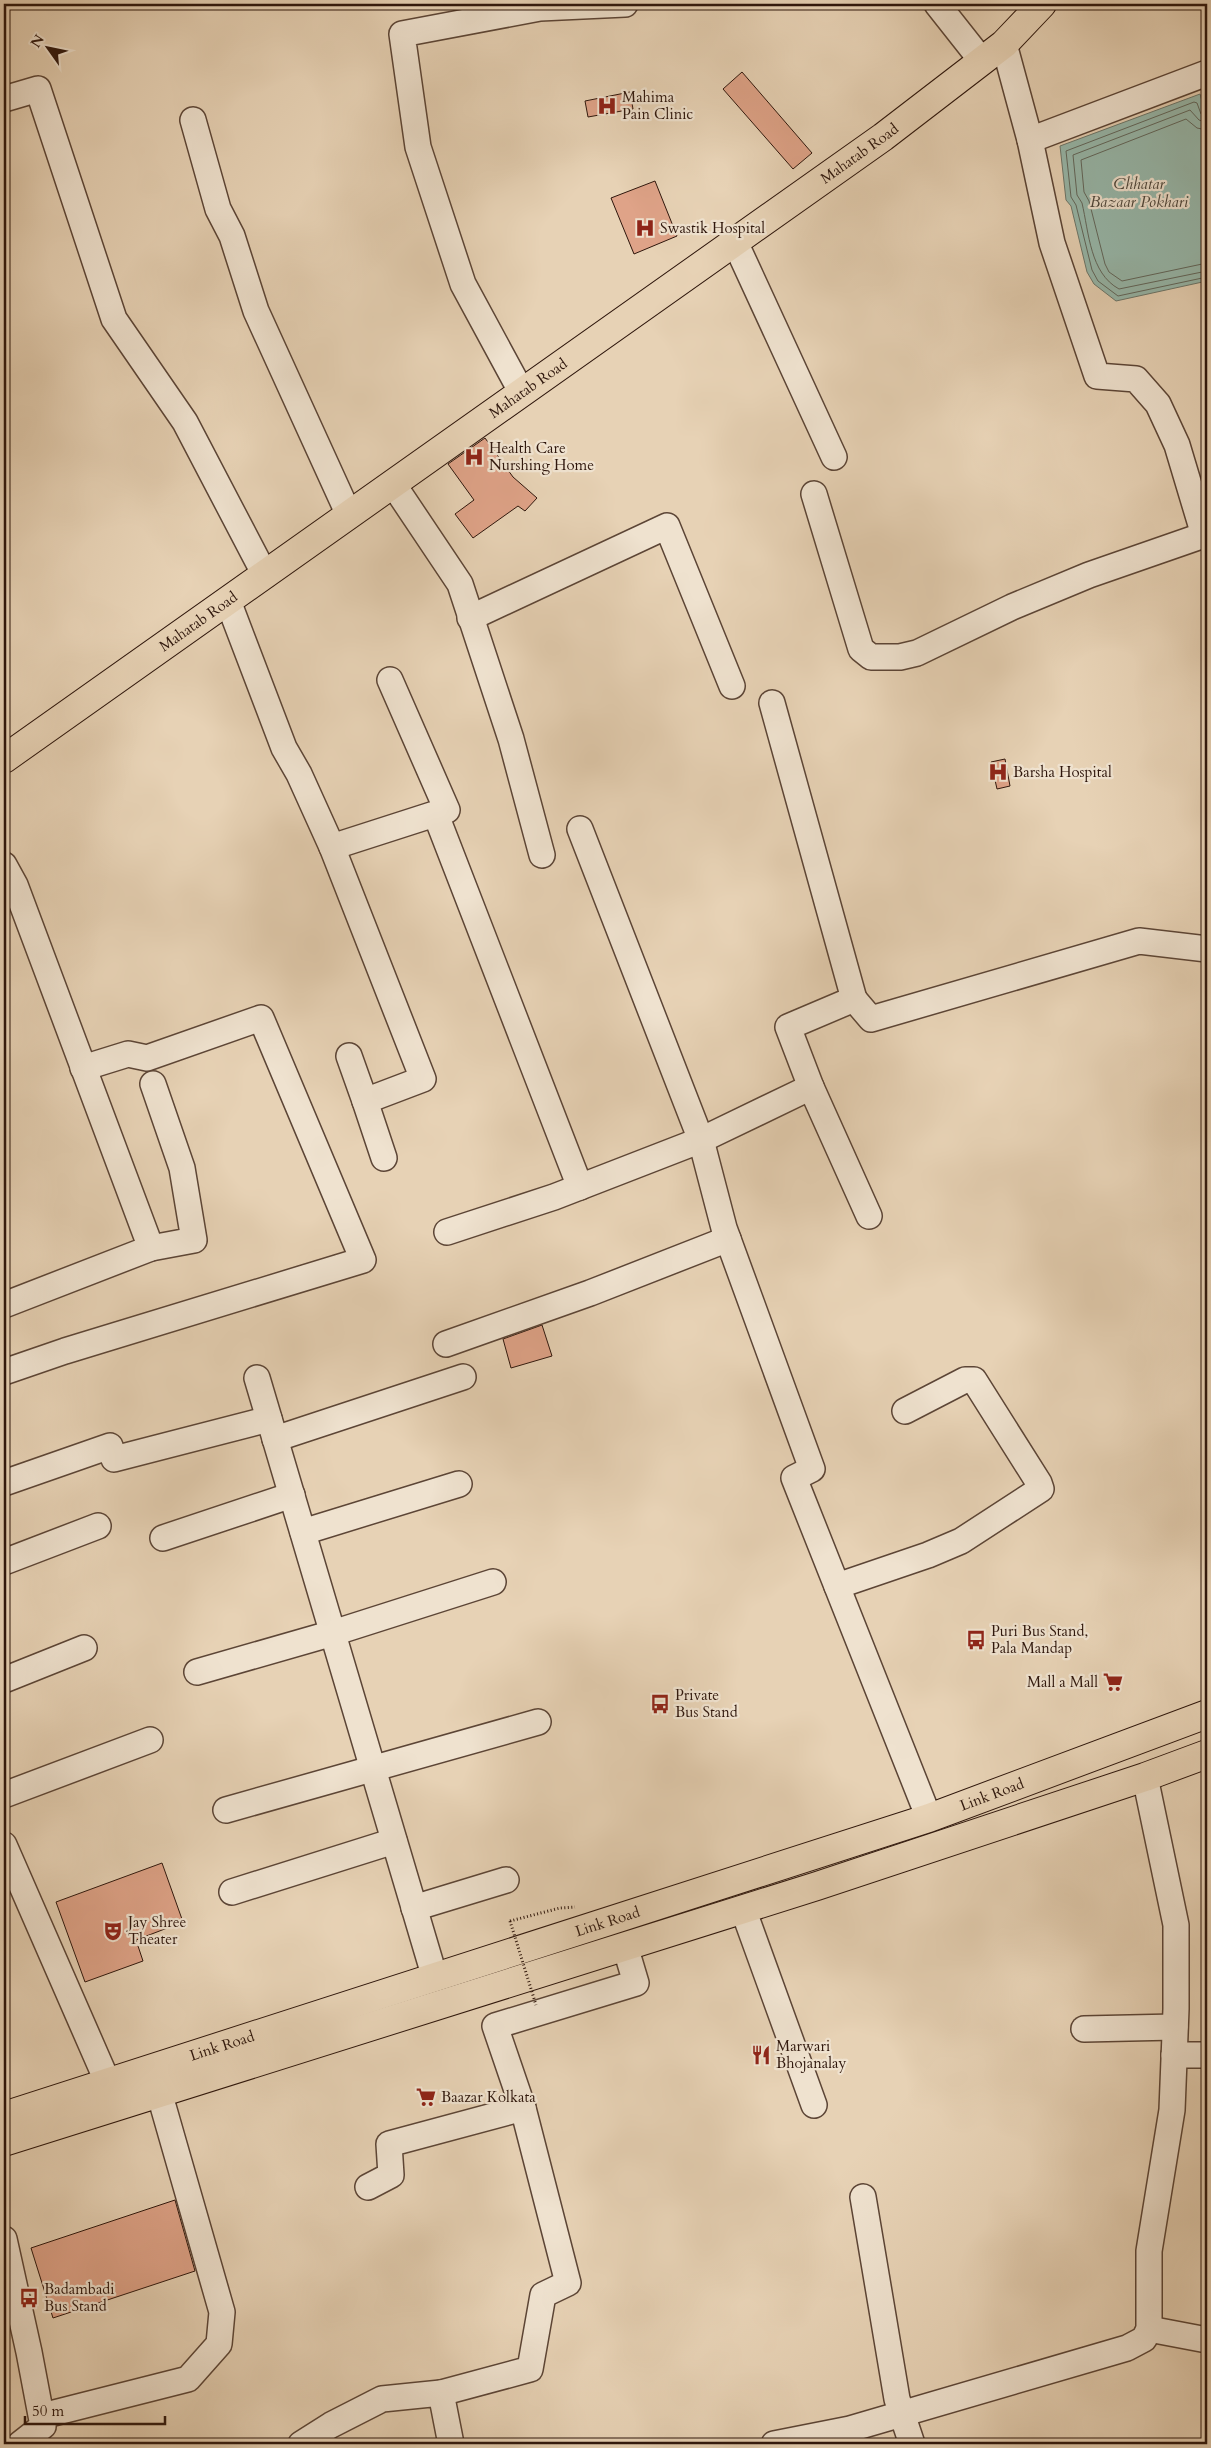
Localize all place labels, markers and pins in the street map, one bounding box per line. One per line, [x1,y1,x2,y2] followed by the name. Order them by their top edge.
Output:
[622,87,693,124] place label: Mahima Pain Clinic
[596,95,618,117] hospital icon: Mahima Pain Clinic
[634,217,656,239] hospital icon: Swastik Hospital
[660,218,765,238] place label: Swastik Hospital
[489,438,594,475] place label: Health Care Nurshing Home
[463,446,485,468] hospital icon: Health Care Nurshing Home
[987,761,1009,783] hospital icon: Barsha Hospital
[1013,762,1112,782] place label: Barsha Hospital
[991,1621,1088,1658] place label: Puri Bus Stand, Pala Mandap
[965,1629,987,1651] bus stop icon: Puri Bus Stand, Pala Mandap
[1102,1671,1124,1693] supermarket icon: Mall a Mall
[1027,1672,1098,1692] place label: Mall a Mall
[675,1685,738,1722] place label: Private Bus Stand
[649,1693,671,1715] bus stop icon: Private Bus Stand
[126,1912,187,1949] place label: Jay Shree Theater
[102,1920,124,1942] theatre icon: Jay Shree Theater
[776,2036,847,2073] place label: Marwari Bhojanalay
[750,2044,772,2066] restaurant icon: Marwari Bhojanalay
[415,2086,437,2108] supermarket icon: Baazar Kolkata
[441,2087,536,2107] place label: Baazar Kolkata
[44,2279,115,2316] place label: Badambadi Bus Stand
[18,2287,40,2309] bus stop icon: Badambadi Bus Stand

